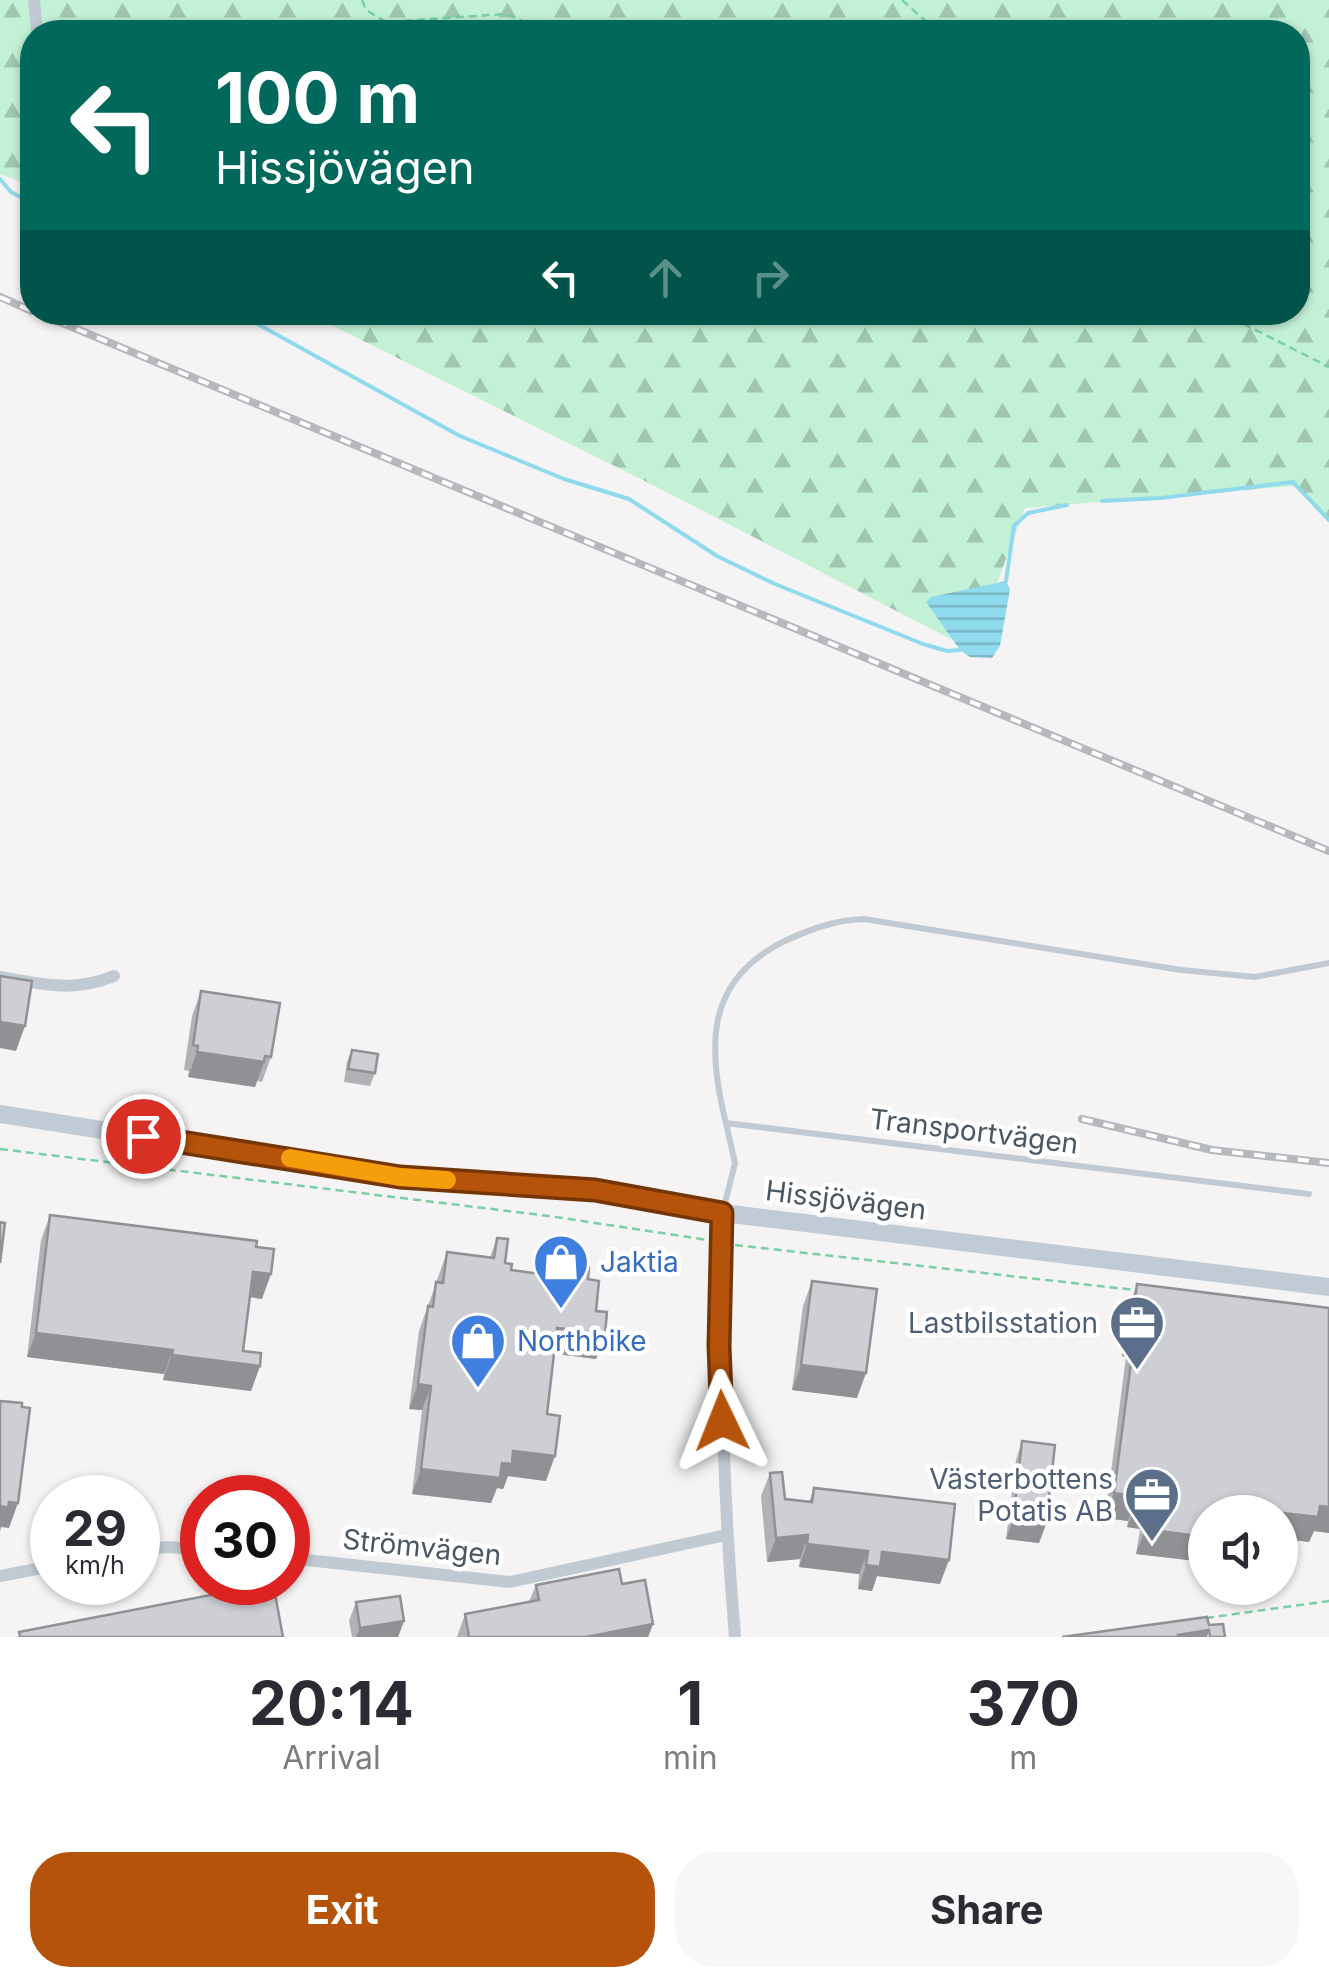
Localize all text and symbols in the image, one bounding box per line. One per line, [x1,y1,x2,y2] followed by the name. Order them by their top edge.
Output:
[215,55,420,140] text: 100 m
[50,60,180,190] icon: left
[215,140,475,195] text: Hissjövägen
[533,250,588,305] icon: left
[638,250,693,305] icon: ahead
[743,250,798,305] icon: right
[101,1094,186,1179] pin
[868,1101,1080,1161] street label: Transportvägen
[116,1109,171,1164] icon: arrive
[764,1173,928,1227] street label: Hissjövägen
[531,1232,591,1311] shop icon: Jaktia
[600,1245,679,1279] place label: Jaktia
[1107,1293,1167,1372] office icon: Lastbilsstation
[908,1306,1098,1340] place label: Lastbilsstation
[448,1311,508,1390] shop icon: Northbike
[517,1324,647,1358] place label: Northbike
[670,1369,774,1473] position arrow
[929,1462,1113,1528] place label: Västerbottens Potatis AB
[1122,1465,1182,1544] office icon: Västerbottens Potatis AB
[180,1475,310,1605] speed limit sign: 30
[1188,1495,1298,1605] map controls
[1188,1495,1298,1605] button: sound
[63,1498,127,1558] text: 29
[341,1522,503,1572] street label: Strömvägen
[65,1550,125,1580] text: km/h
[249,1667,414,1739] text: 20:14
[677,1667,703,1739] text: 1
[967,1667,1080,1739] text: 370
[282,1738,381,1777] text: Arrival
[663,1738,718,1777] text: min
[1009,1738,1037,1777] text: m
[30,1852,655,1967] button: Exit
[675,1852,1299,1967] button: Share

